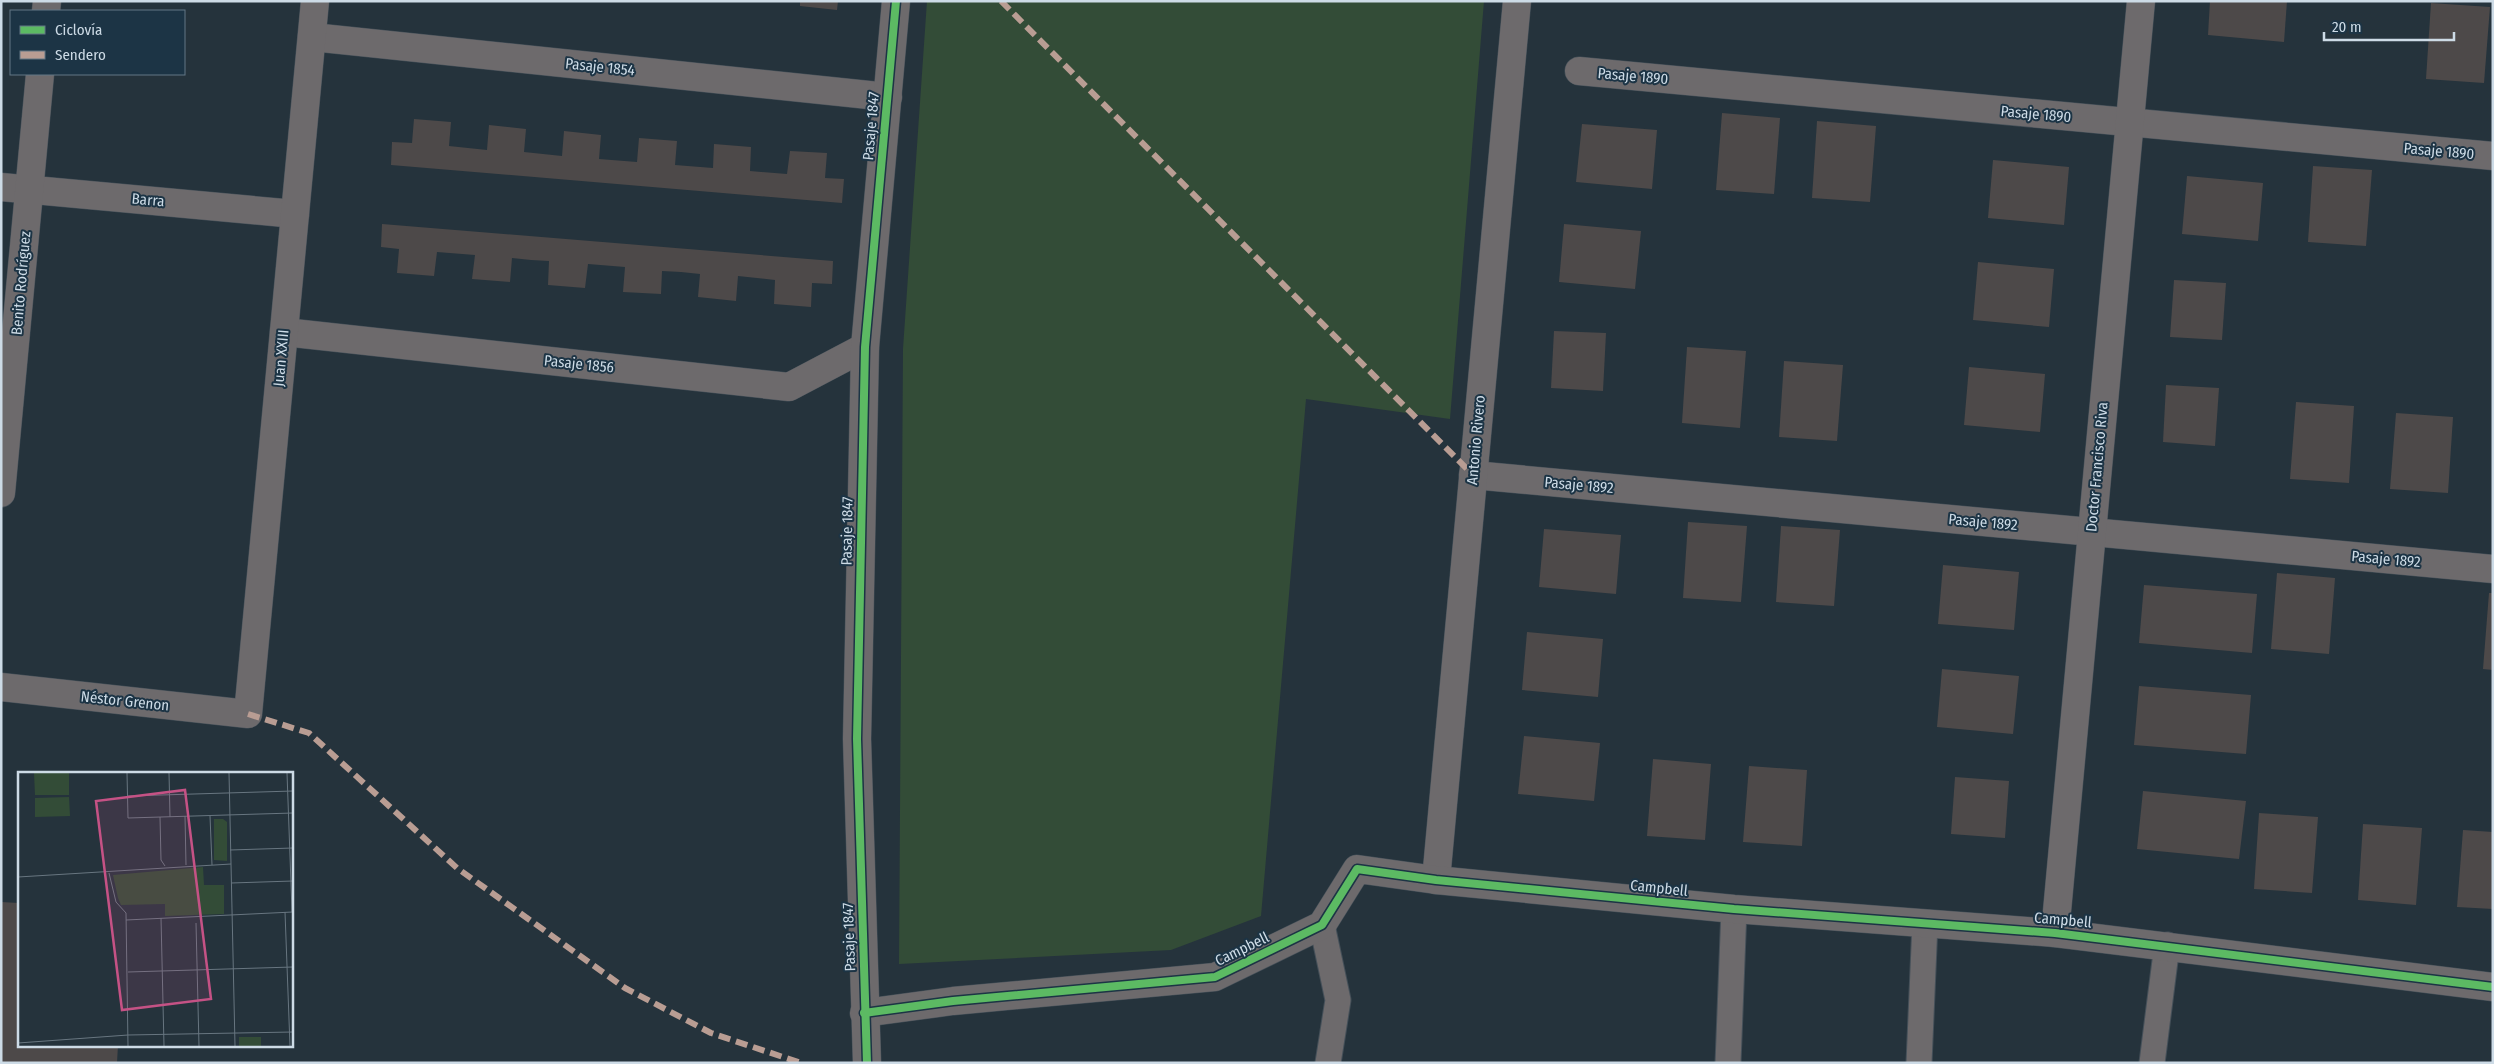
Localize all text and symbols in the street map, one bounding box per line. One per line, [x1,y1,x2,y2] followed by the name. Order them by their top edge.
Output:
[10,10,185,75] legend
[2324,10,2454,42] scale bar
[2332,18,2362,36] text: 20 m
[55,21,102,39] text: Ciclovía
[55,46,106,64] text: Sendero
[564,54,636,80] street label: Pasaje 1854
[1597,64,1669,88] street label: Pasaje 1890
[859,91,883,161] street label: Pasaje 1847
[2000,102,2072,126] street label: Pasaje 1890
[2403,139,2475,163] street label: Pasaje 1890
[131,190,165,210] street label: Barra
[7,230,35,336] street label: Benito Rodríguez
[270,329,292,387] street label: Juan XXIII
[543,351,615,377] street label: Pasaje 1856
[1463,394,1489,486] street label: Antonio Rivero
[2082,401,2112,533] street label: Doctor Francisco Riva
[1544,473,1615,497] street label: Pasaje 1892
[837,496,857,566] street label: Pasaje 1847
[1948,510,2019,534] street label: Pasaje 1892
[2351,547,2422,571] street label: Pasaje 1892
[80,687,170,715] street label: Néstor Grenon
[18,772,292,1046] inset map
[1629,876,1689,900] street label: Campbell
[839,902,859,972] street label: Pasaje 1847
[2033,909,2093,931] street label: Campbell
[1212,928,1272,970] street label: Campbell

